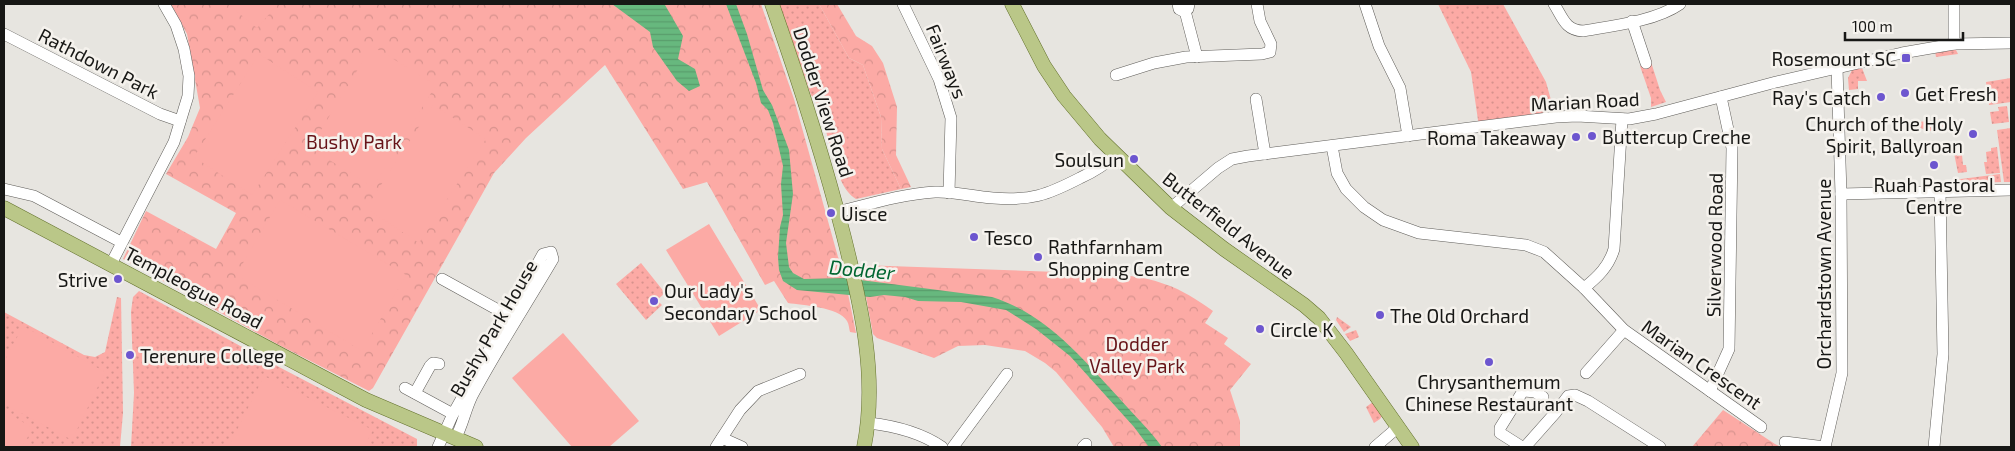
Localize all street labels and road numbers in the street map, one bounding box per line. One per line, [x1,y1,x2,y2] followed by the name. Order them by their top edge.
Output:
[922,20,972,102] street label: Fairways
[35,23,163,103] street label: Rathdown Park
[789,24,859,180] street label: Dodder View Road
[1530,87,1640,115] street label: Marian Road
[1159,166,1299,284] street label: Butterfield Avenue
[1701,173,1727,317] street label: Silverwood Road
[1812,179,1835,369] street label: Orchardstown Avenue
[121,241,267,333] street label: Templeogue Road
[444,255,542,401] street label: Bushy Park House
[1638,314,1766,414] street label: Marian Crescent

